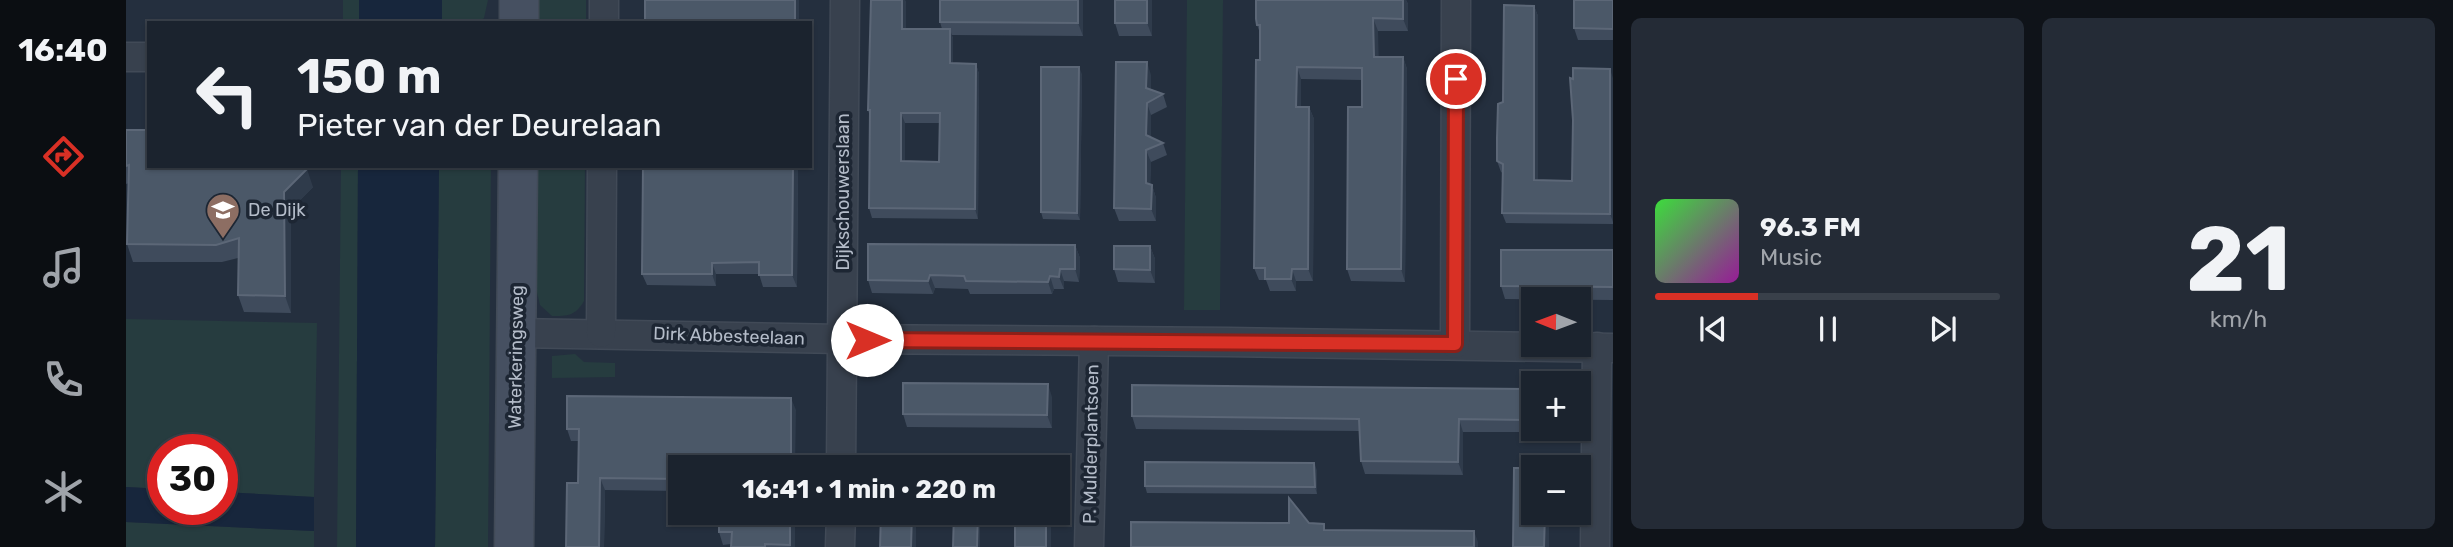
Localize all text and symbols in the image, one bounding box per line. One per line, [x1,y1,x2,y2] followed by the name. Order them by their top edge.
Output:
[18,31,108,69] text: 16:40
[297,47,442,105] text: 150 m
[182,49,273,140] icon: left
[1426,49,1486,109] pin
[1437,60,1475,98] icon: arrive
[297,106,662,144] text: Pieter van der Deurelaan
[832,113,854,271] street label: Dijkschouwerslaan
[39,132,88,181] icon: directions
[204,191,242,240] school or university icon: De Dijk
[248,199,306,221] place label: De Dijk
[2186,205,2291,313] text: 21
[1760,212,1861,243] text: 96.3 FM
[39,243,88,292] icon: music
[1760,243,1822,271] text: Music
[504,285,528,429] street label: Waterkeringsweg
[1521,287,1591,357] north arrow
[1521,287,1591,525] map controls
[830,303,904,377] position arrow
[2210,305,2267,333] text: km/h
[1694,310,1732,348] icon: previous
[1809,310,1847,348] icon: pause
[1924,310,1962,348] icon: next
[653,322,805,350] street label: Dirk Abbesteelaan
[39,355,88,404] icon: phone
[1079,364,1103,524] street label: P. Mulderplantsoen
[1521,371,1591,441] button: +
[147,434,238,525] speed limit sign: 30
[1521,455,1591,525] button: −
[39,467,88,516] icon: climate
[742,474,996,505] text: 16:41 · 1 min · 220 m

